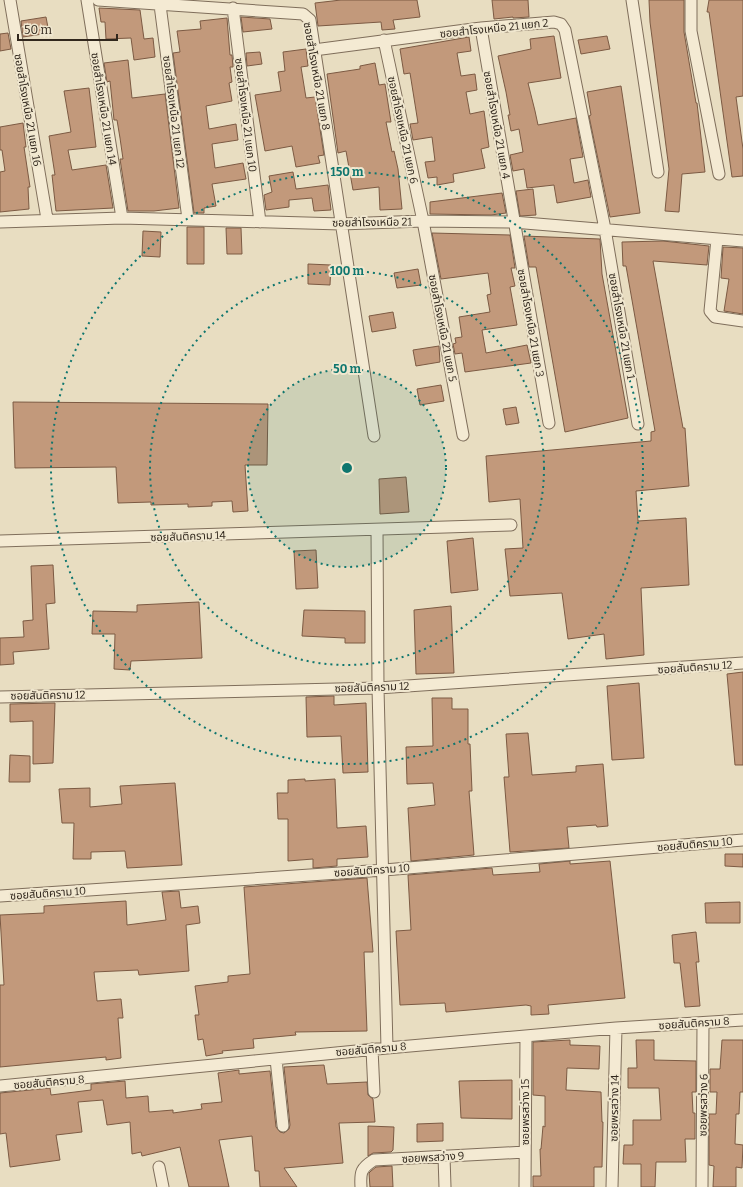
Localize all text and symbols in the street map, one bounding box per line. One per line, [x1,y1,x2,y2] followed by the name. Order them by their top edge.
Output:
[18,16,117,42] scale bar
[439,16,549,41] street label: ซอยสำโรงเหนือ 21 แยก 2
[301,21,332,131] street label: ซอยสำโรงเหนือ 21 แยก 8
[24,23,53,37] text: 50 m
[88,52,119,167] street label: ซอยสำโรงเหนือ 21 แยก 14
[11,53,44,167] street label: ซอยสำโรงเหนือ 21 แยก 16
[160,55,187,169] street label: ซอยสำโรงเหนือ 21 แยก 12
[232,57,259,173] street label: ซอยสำโรงเหนือ 21 แยก 10
[481,70,513,181] street label: ซอยสำโรงเหนือ 21 แยก 4
[385,75,420,185] street label: ซอยสำโรงเหนือ 21 แยก 6
[331,165,364,179] text: 150 m
[332,215,412,230] street label: ซอยสำโรงเหนือ 21
[330,264,365,278] text: 100 m
[515,268,546,378] street label: ซอยสำโรงเหนือ 21 แยก 3
[606,272,637,381] street label: ซอยสำโรงเหนือ 21 แยก 1
[426,273,459,383] street label: ซอยสำโรงเหนือ 21 แยก 5
[333,362,361,376] text: 50 m
[340,461,354,475] centre of rings
[150,529,227,544] street label: ซอยสันติคราม 14
[657,658,733,677] street label: ซอยสันติคราม 12
[334,680,410,695] street label: ซอยสันติคราม 12
[10,688,86,703] street label: ซอยสันติคราม 12
[657,835,733,854] street label: ซอยสันติคราม 10
[334,861,410,880] street label: ซอยสันติคราม 10
[10,884,86,903] street label: ซอยสันติคราม 10
[658,1015,730,1032] street label: ซอยสันติคราม 8
[335,1040,407,1059] street label: ซอยสันติคราม 8
[13,1073,85,1092] street label: ซอยสันติคราม 8
[607,1074,622,1142] street label: ซอยพรสว่าง 14
[696,1074,711,1136] street label: ซอยพรสว่าง 6
[519,1079,532,1145] street label: ซอยพรสว่าง 15
[401,1149,465,1166] street label: ซอยพรสว่าง 9

